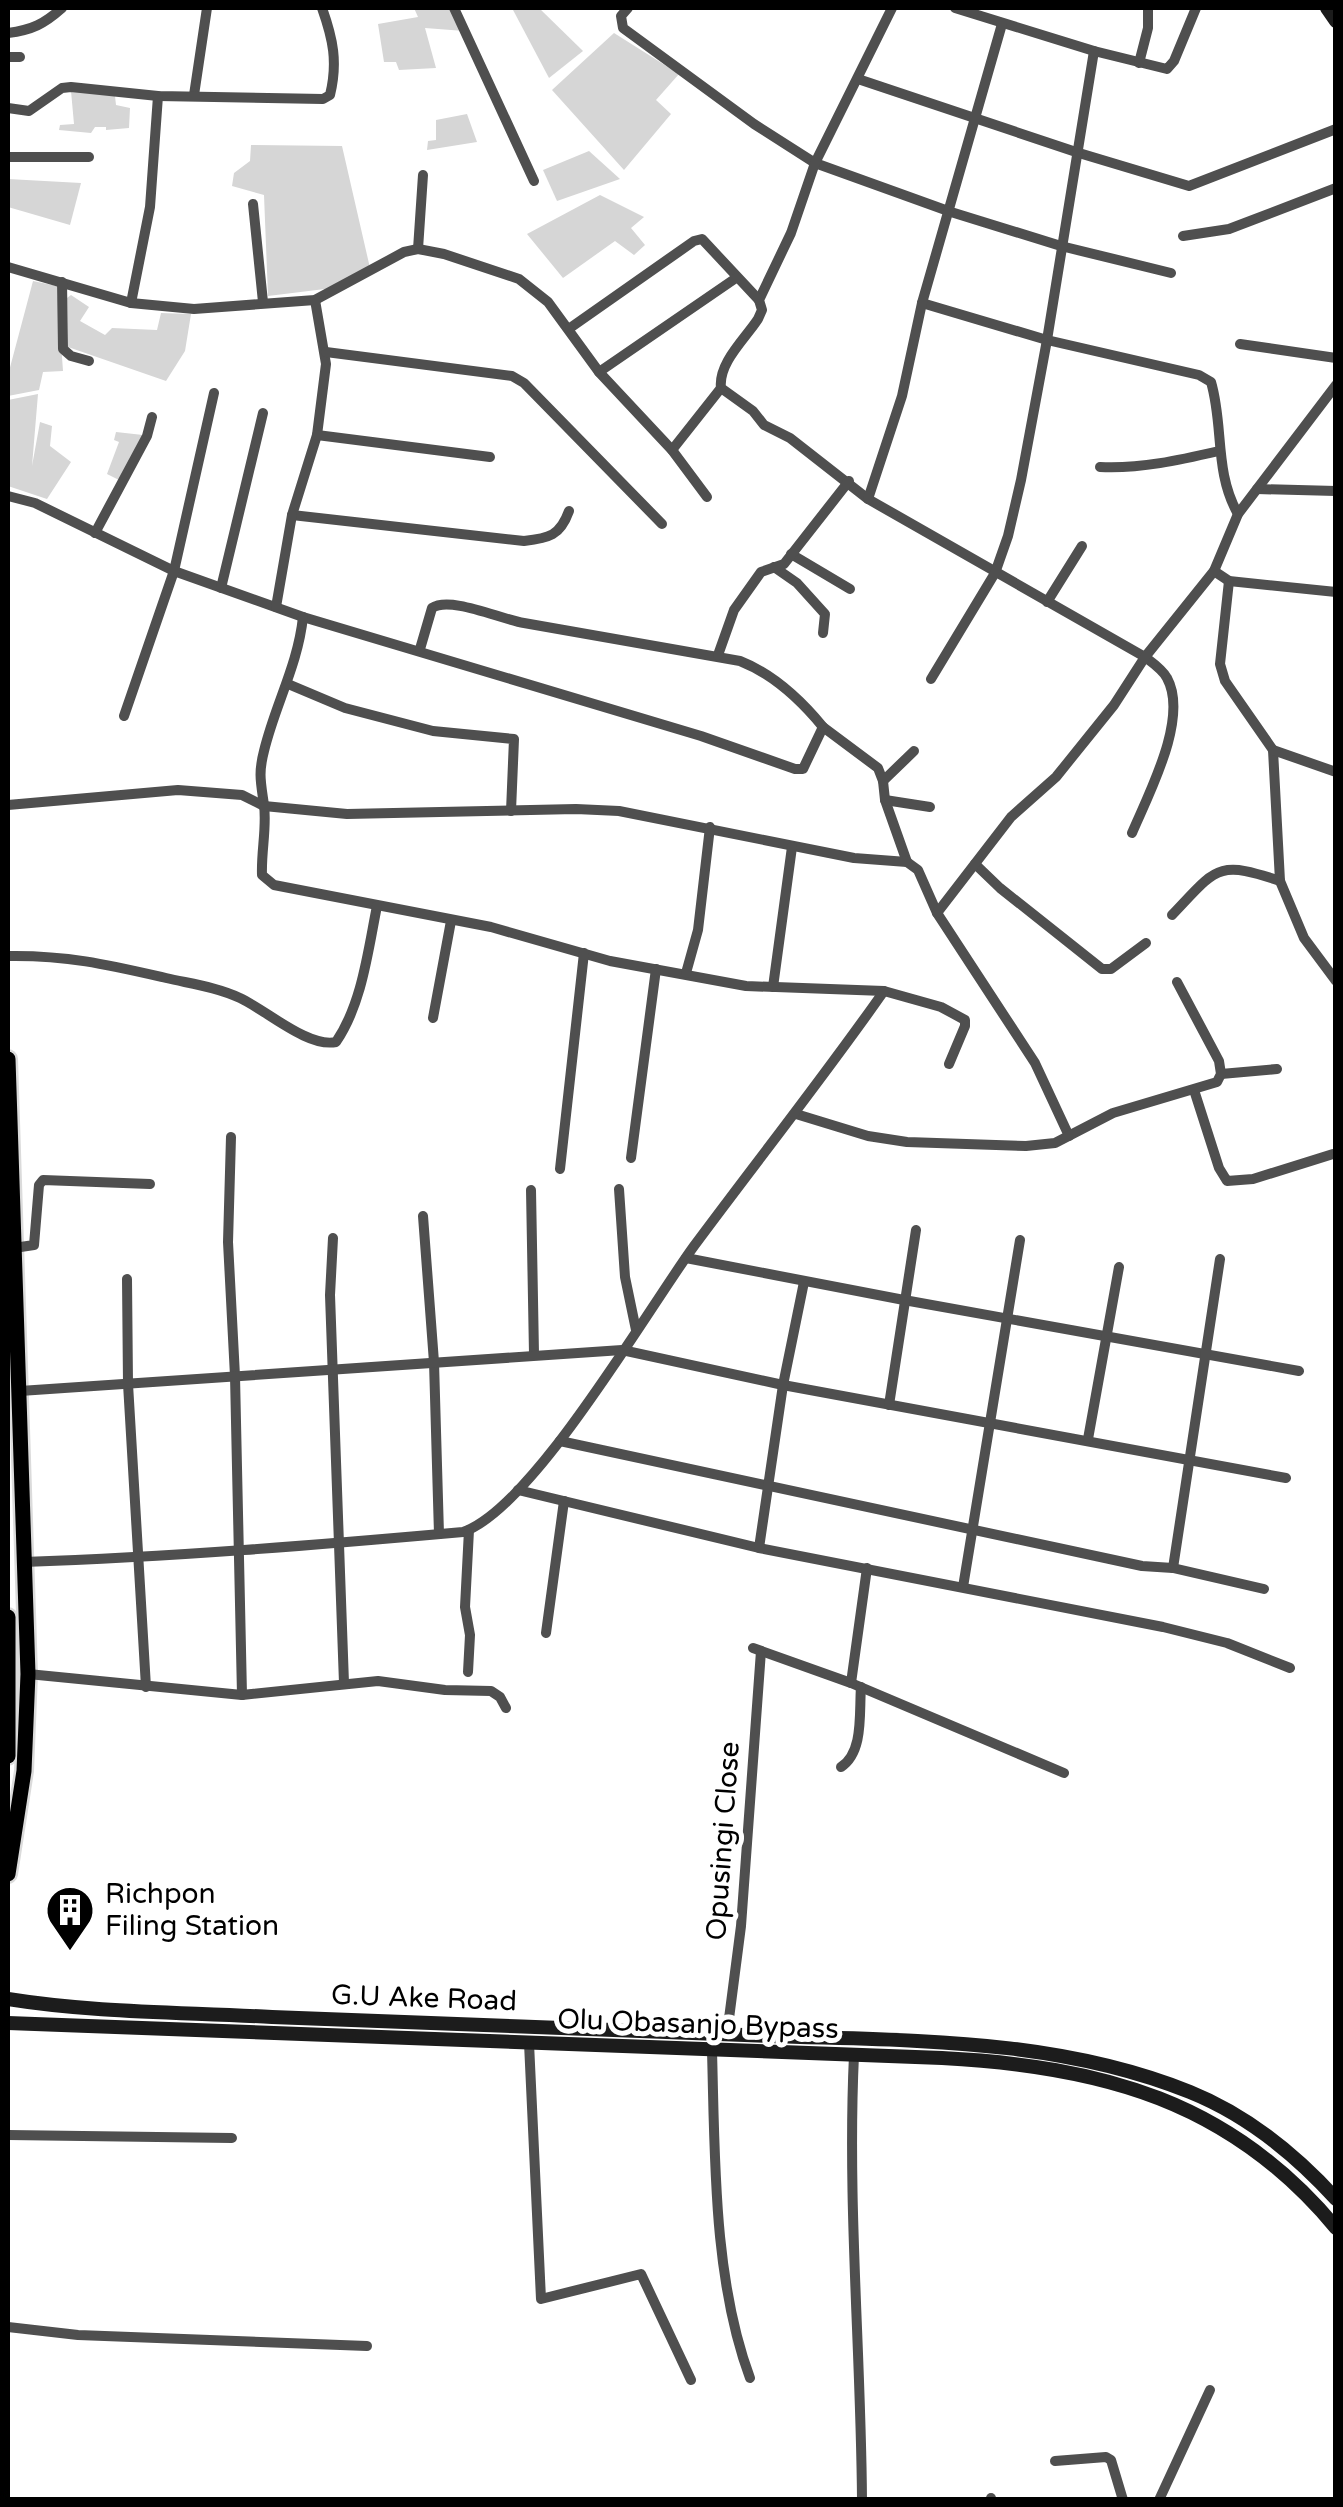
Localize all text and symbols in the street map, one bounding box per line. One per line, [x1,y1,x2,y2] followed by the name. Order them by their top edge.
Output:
[699,1740,747,1942] street label: Opusingi Close
[105,1877,279,1943] place label: Richpon Filing Station
[44,1884,96,1952] building icon: Richpon Filing Station
[330,1978,518,2018] street label: G.U Ake Road
[557,2002,839,2046] street label: Olu Obasanjo Bypass

